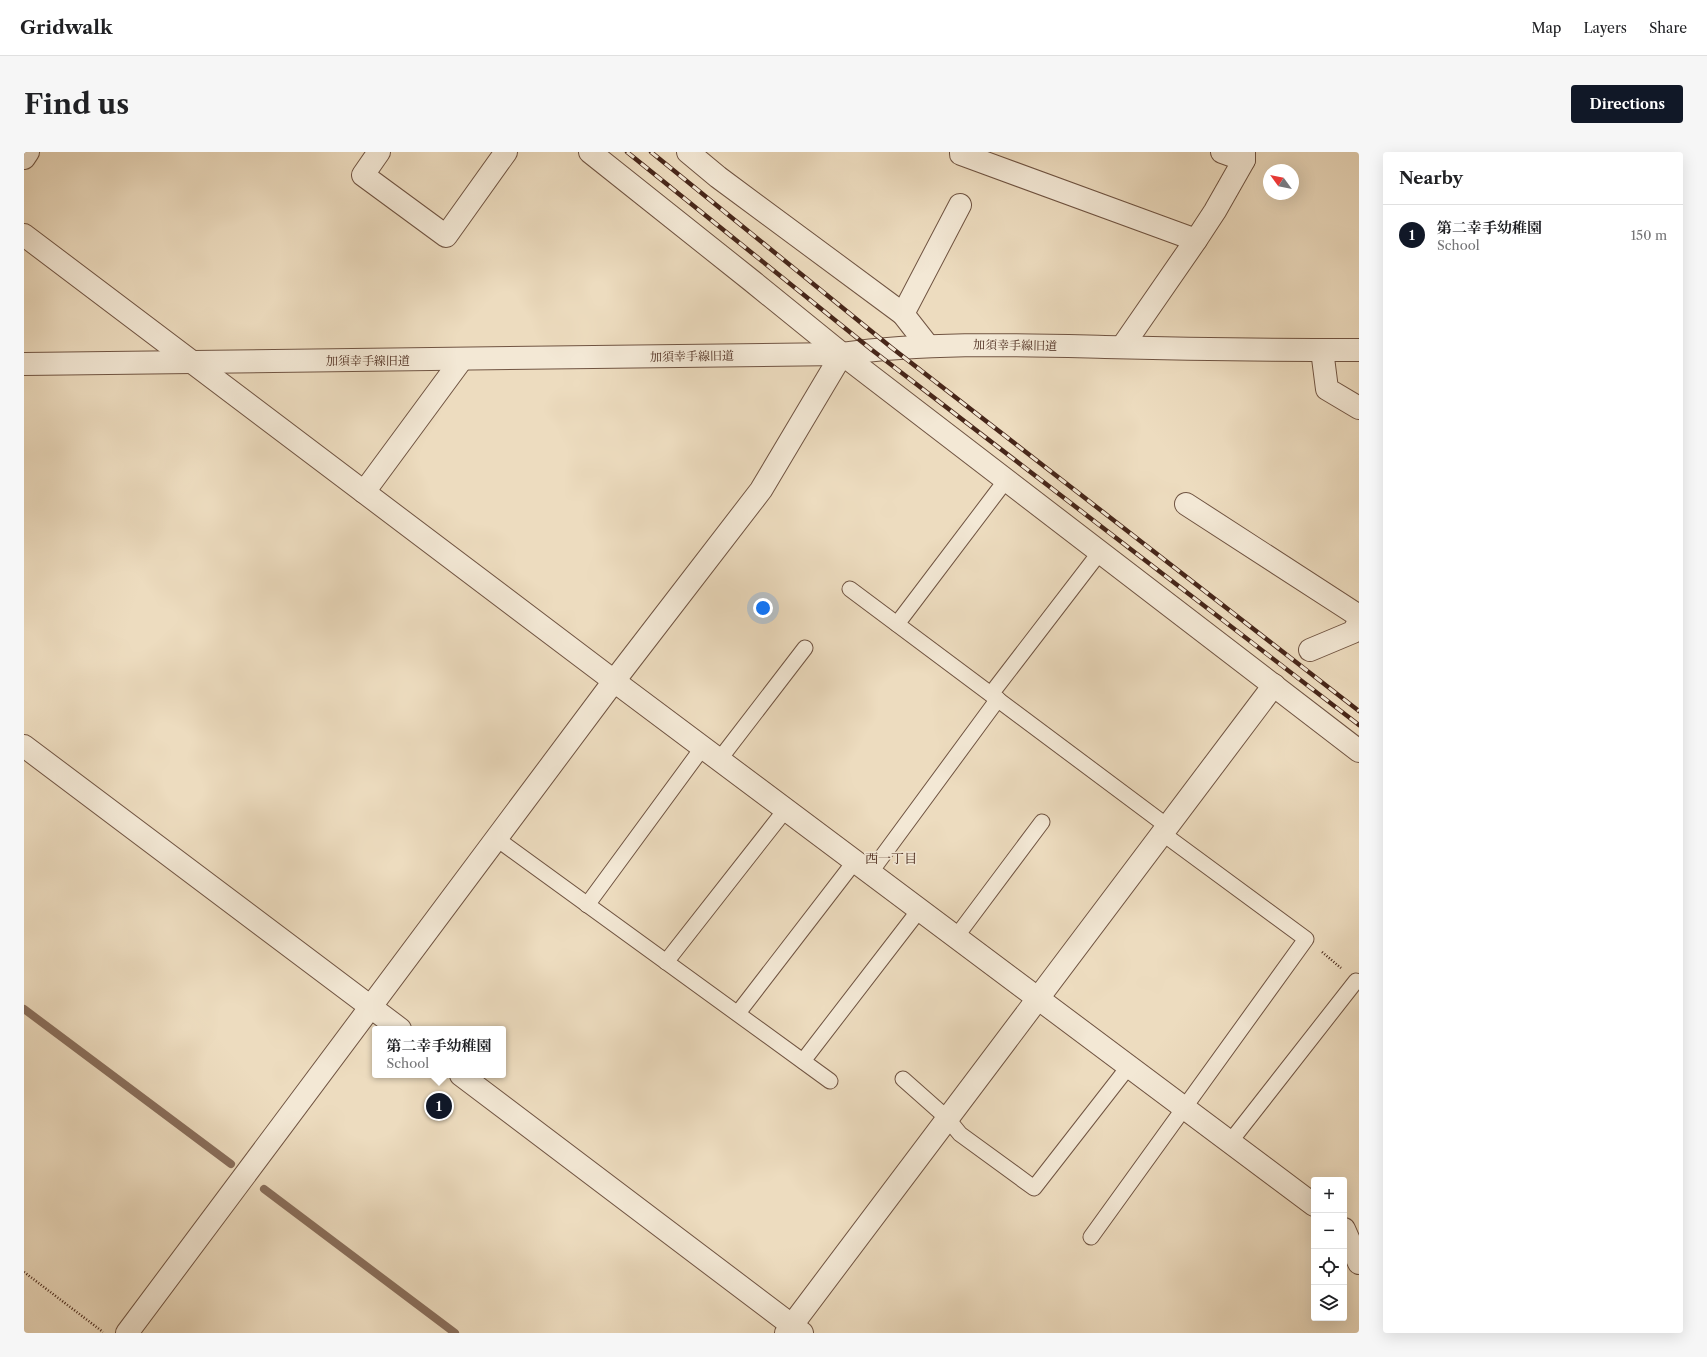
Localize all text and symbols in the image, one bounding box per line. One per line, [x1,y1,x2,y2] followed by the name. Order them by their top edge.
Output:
[20,16,113,39] text: Gridwalk
[1531,19,1561,37] text: Map
[1583,19,1627,37] text: Layers
[1649,19,1687,37] text: Share
[1571,85,1683,123] button: Directions
[24,87,129,121] text: Find us
[1263,164,1299,200] north arrow
[1399,168,1463,188] text: Nearby
[1437,218,1542,237] text: 第二幸手幼稚園
[1409,227,1415,243] text: 1
[1631,227,1667,243] text: 150 m
[1437,237,1480,253] text: School
[973,337,1057,353] street label: 加須幸手線旧道
[650,348,734,364] street label: 加須幸手線旧道
[326,353,410,368] street label: 加須幸手線旧道
[753,598,773,618] your location
[865,850,917,866] district label: 西一丁目
[372,1026,506,1078] popup
[386,1036,492,1055] text: 第二幸手幼稚園
[386,1055,429,1071] text: School
[426,1091,452,1121] pin: 1
[1311,1177,1347,1321] map controls
[1311,1177,1347,1213] button: +
[1311,1213,1347,1249] button: −
[1311,1249,1347,1285] button: locate
[1311,1285,1347,1321] button: layers

